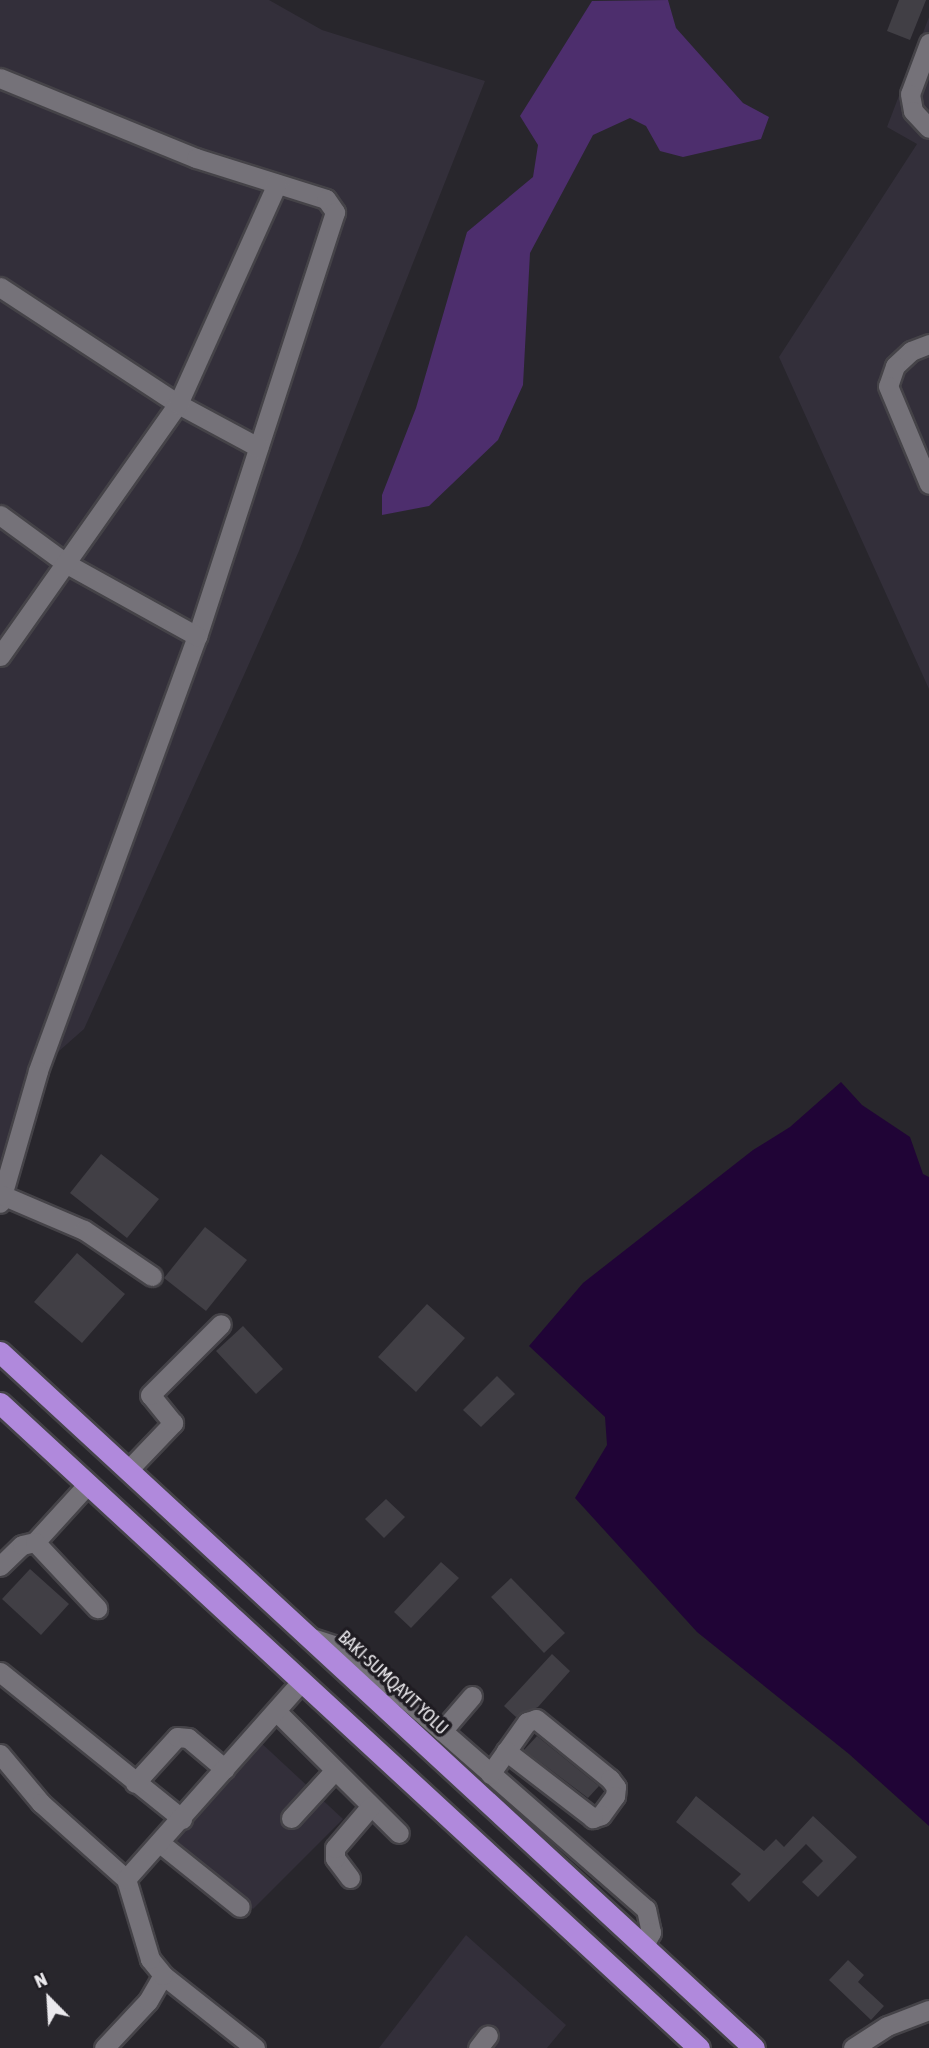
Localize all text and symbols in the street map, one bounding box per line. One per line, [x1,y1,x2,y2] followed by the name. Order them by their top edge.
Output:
[334,1627,452,1739] street label: BAKI-SUMQAYIT YOLU
[14,1964,84,2034] north arrow
[31,1967,50,1992] text: N

